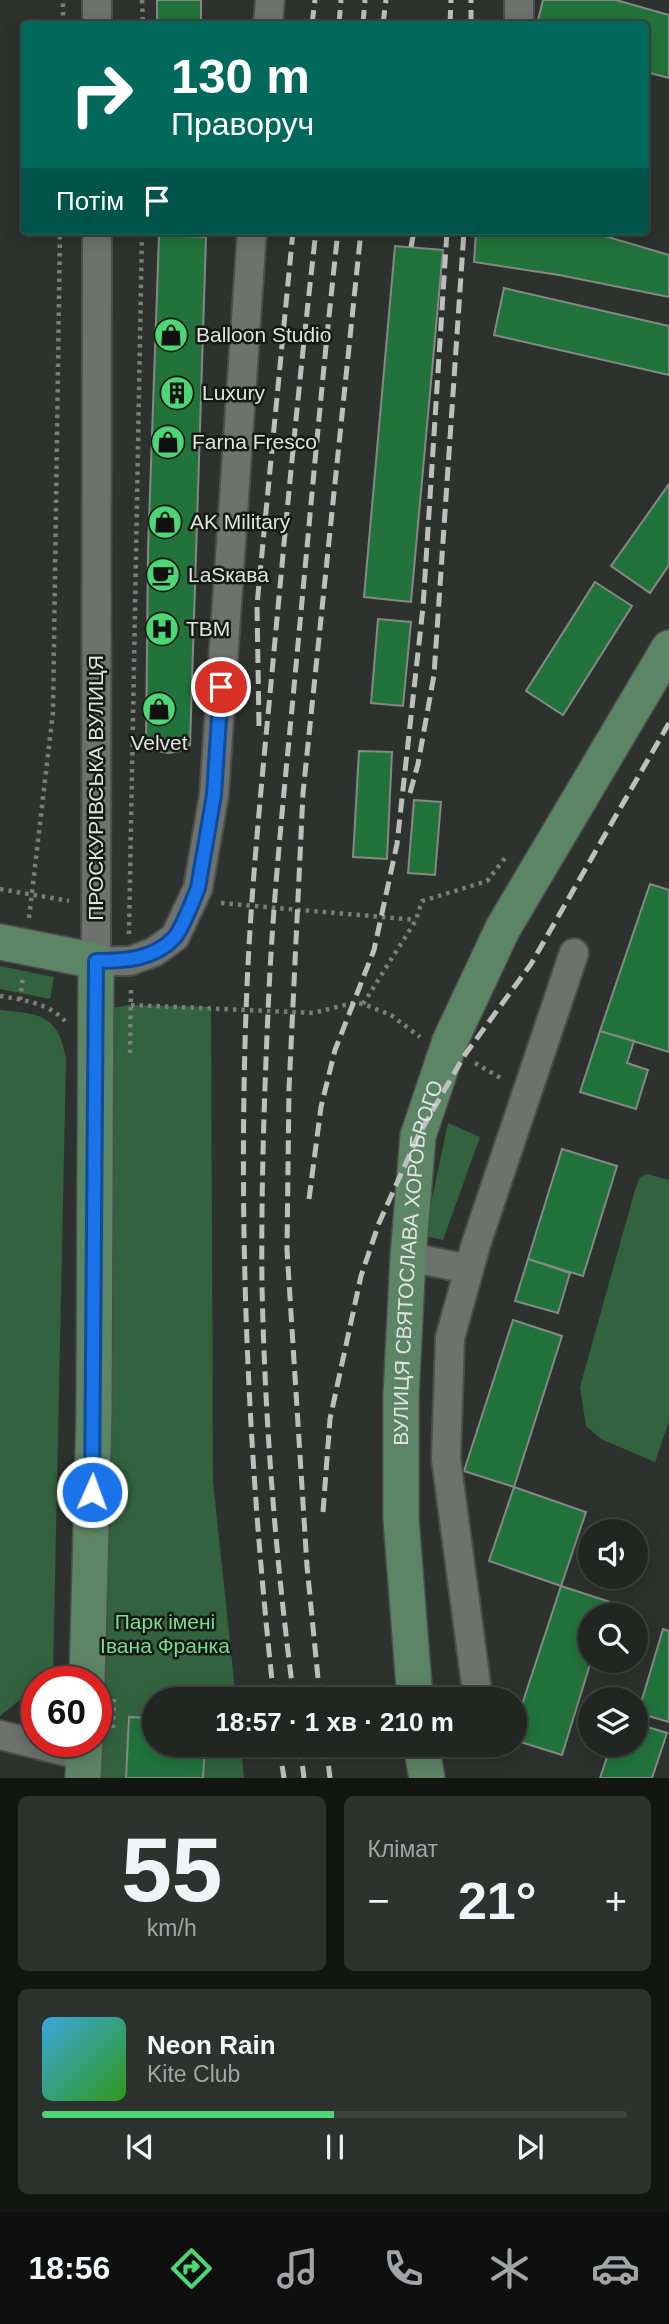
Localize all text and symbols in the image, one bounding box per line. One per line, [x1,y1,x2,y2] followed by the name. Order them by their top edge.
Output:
[56,49,147,140] icon: right
[171,49,310,103] text: 130 m
[171,106,314,142] text: Праворуч
[138,182,176,220] icon: arrive
[56,186,124,216] text: Потім
[152,316,190,354] shop icon: Balloon Studio
[196,323,331,346] place label: Balloon Studio
[158,374,196,412] building icon: Luxury
[202,381,266,404] place label: Luxury
[149,423,187,461] shop icon: Farna Fresco
[192,430,317,453] place label: Farna Fresco
[146,503,184,541] shop icon: AK Military
[190,510,291,533] place label: AK Military
[144,556,182,594] cafe icon: LaSкaва
[188,563,269,586] place label: LaSкaва
[143,610,181,648] hospital icon: ТВМ
[186,617,230,640] place label: ТВМ
[84,655,107,921] street label: ПРОСКУРІВСЬКА ВУЛИЦЯ
[191,657,251,717] pin
[202,668,240,706] icon: arrive
[140,690,178,728] shop icon: Velvet
[130,731,188,754] place label: Velvet
[389,1077,447,1446] street label: ВУЛИЦЯ СВЯТОСЛАВА ХОРОБРОГО
[55,1455,129,1529] position arrow
[578,1519,648,1757] map controls
[578,1519,648,1589] button: sound
[578,1603,648,1673] button: search
[100,1610,230,1657] park label: Парк імені Івана Франка
[21,1666,112,1757] speed limit sign: 60
[578,1687,648,1757] button: layers
[215,1707,454,1737] text: 18:57 · 1 хв · 210 m
[121,1819,222,1920] text: 55
[368,1836,438,1862] text: Клімат
[458,1872,537,1930] text: 21°
[368,1880,390,1922] text: −
[605,1880,627,1922] text: +
[147,1915,197,1941] text: km/h
[147,2030,276,2060] text: Neon Rain
[147,2061,240,2087] text: Kite Club
[121,2128,159,2166] icon: previous
[316,2128,354,2166] icon: pause
[511,2128,549,2166] icon: next
[167,2244,216,2293] icon: directions
[273,2244,322,2293] icon: music
[379,2244,428,2293] icon: phone
[485,2244,534,2293] icon: climate
[591,2244,640,2293] icon: car
[29,2250,110,2286] text: 18:56

